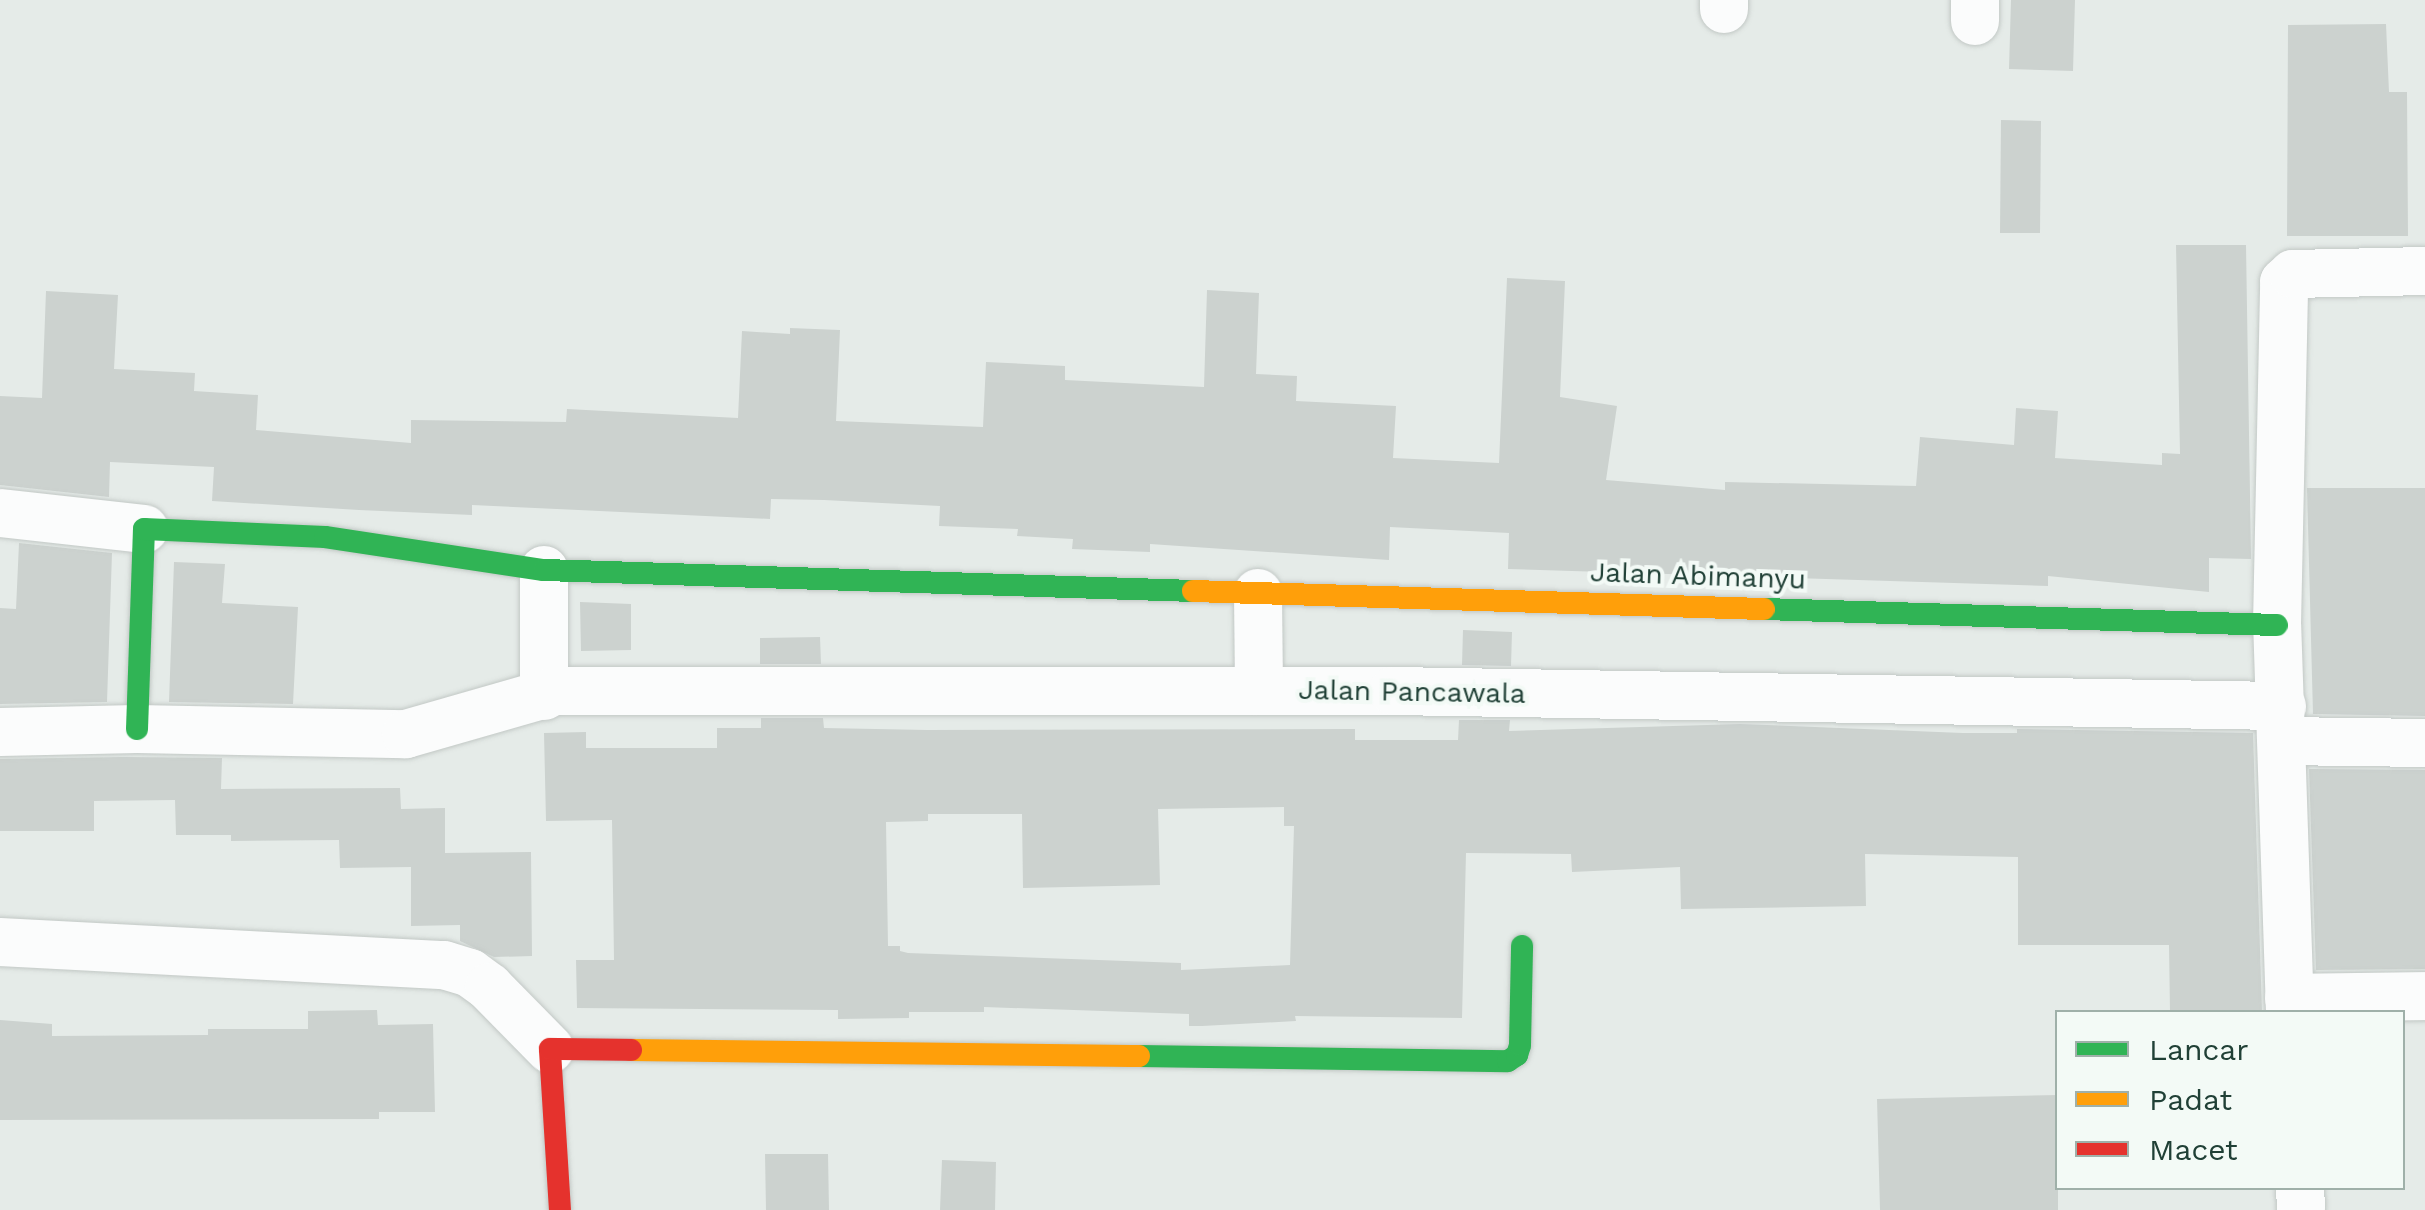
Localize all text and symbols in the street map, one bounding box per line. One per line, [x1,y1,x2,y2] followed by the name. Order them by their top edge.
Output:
[1589,555,1807,597] street label: Jalan Abimanyu
[1298,673,1526,711] street label: Jalan Pancawala
[2055,1010,2405,1190] legend
[2149,1032,2249,1067] text: Lancar
[2149,1082,2232,1117] text: Padat
[2149,1132,2238,1167] text: Macet

